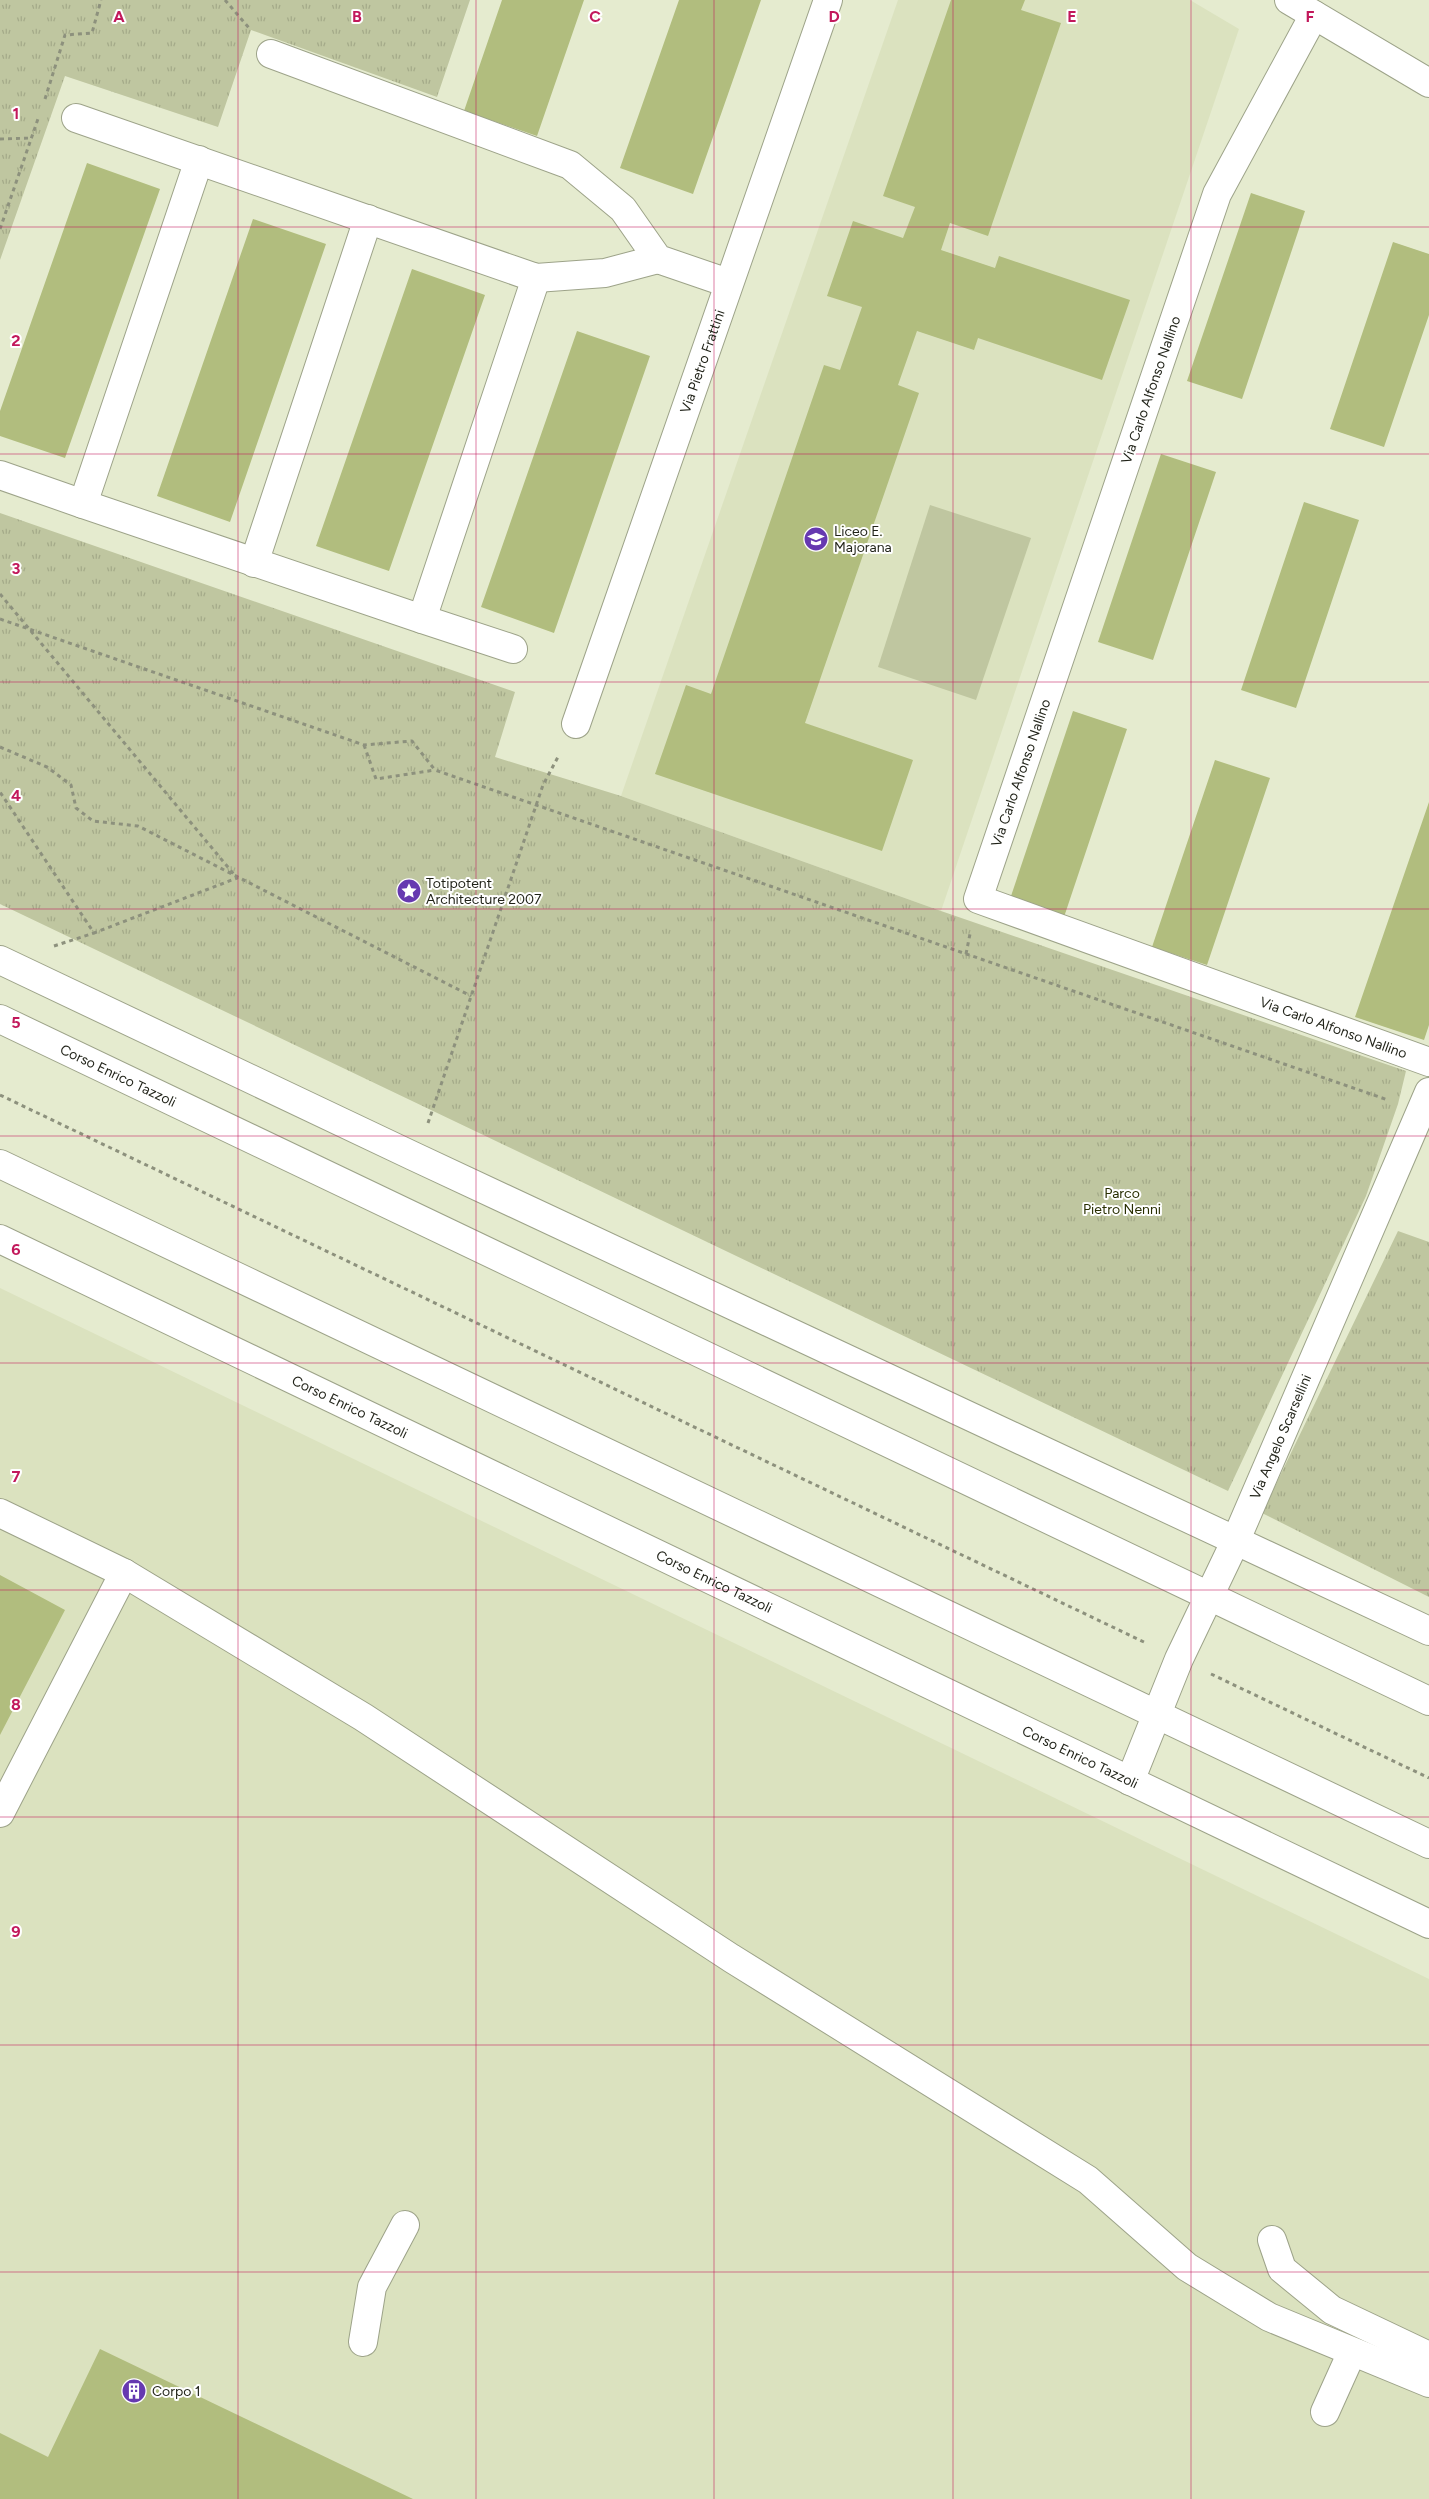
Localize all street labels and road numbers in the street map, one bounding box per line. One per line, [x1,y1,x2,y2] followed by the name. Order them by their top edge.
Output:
[676,307,728,415] street label: Via Pietro Frattini
[1118,314,1184,466] street label: Via Carlo Alfonso Nallino
[988,697,1054,849] street label: Via Carlo Alfonso Nallino
[1258,993,1409,1062] street label: Via Carlo Alfonso Nallino
[57,1040,179,1110] street label: Corso Enrico Tazzoli
[289,1372,411,1442] street label: Corso Enrico Tazzoli
[1246,1372,1315,1502] street label: Via Angelo Scarsellini
[653,1546,775,1616] street label: Corso Enrico Tazzoli
[1020,1722,1141,1792] street label: Corso Enrico Tazzoli

